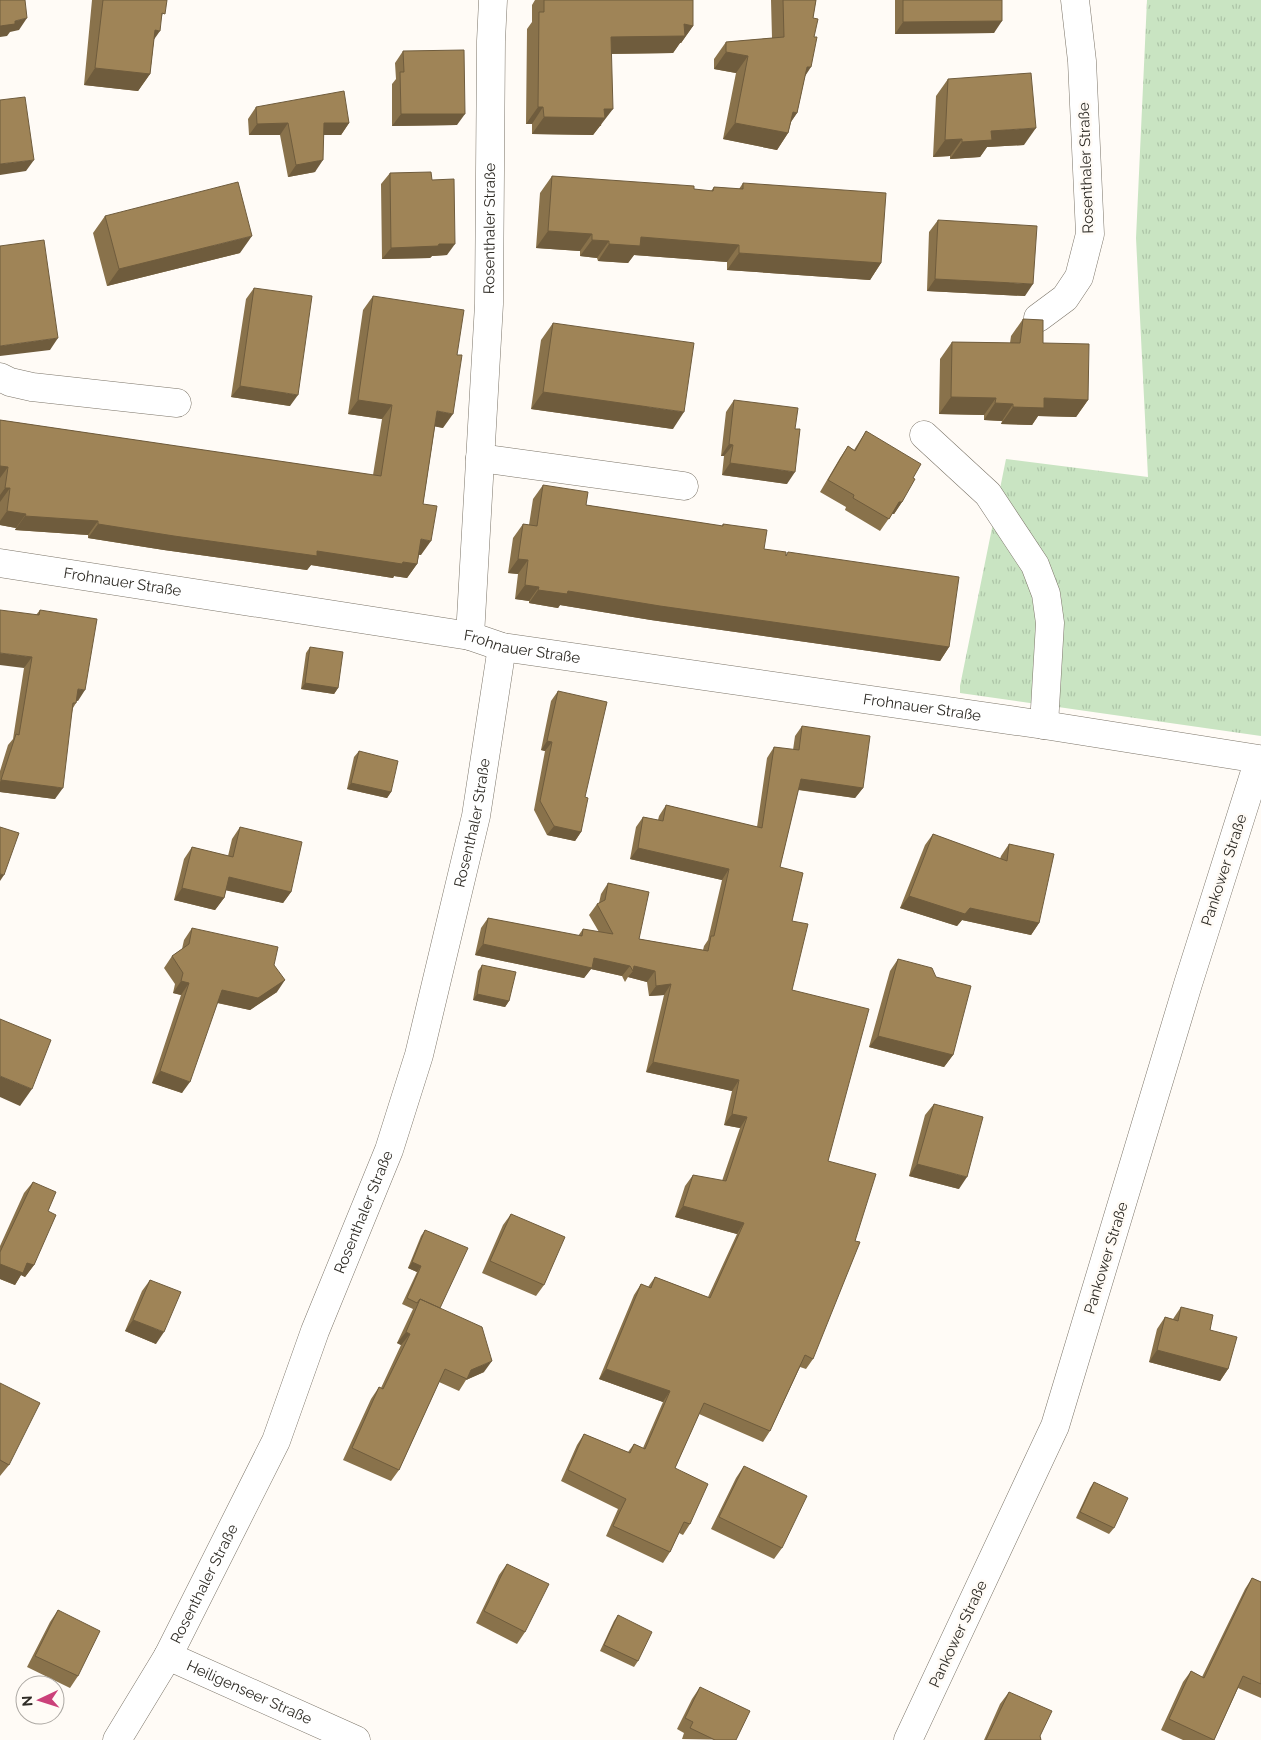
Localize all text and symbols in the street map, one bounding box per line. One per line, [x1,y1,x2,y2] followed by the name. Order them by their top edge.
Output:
[1075,102,1097,234] street label: Rosenthaler Straße
[480,163,499,294] street label: Rosenthaler Straße
[62,564,183,600] street label: Frohnauer Straße
[463,626,582,667] street label: Frohnauer Straße
[862,690,983,725] street label: Frohnauer Straße
[450,757,494,889] street label: Rosenthaler Straße
[1197,812,1251,928] street label: Pankower Straße
[330,1148,397,1276] street label: Rosenthaler Straße
[1080,1200,1132,1316] street label: Pankower Straße
[167,1521,242,1647] street label: Rosenthaler Straße
[925,1577,991,1691] street label: Pankower Straße
[184,1656,315,1728] street label: Heiligenseer Straße
[15,1675,65,1725] north arrow
[19,1695,35,1707] text: N

